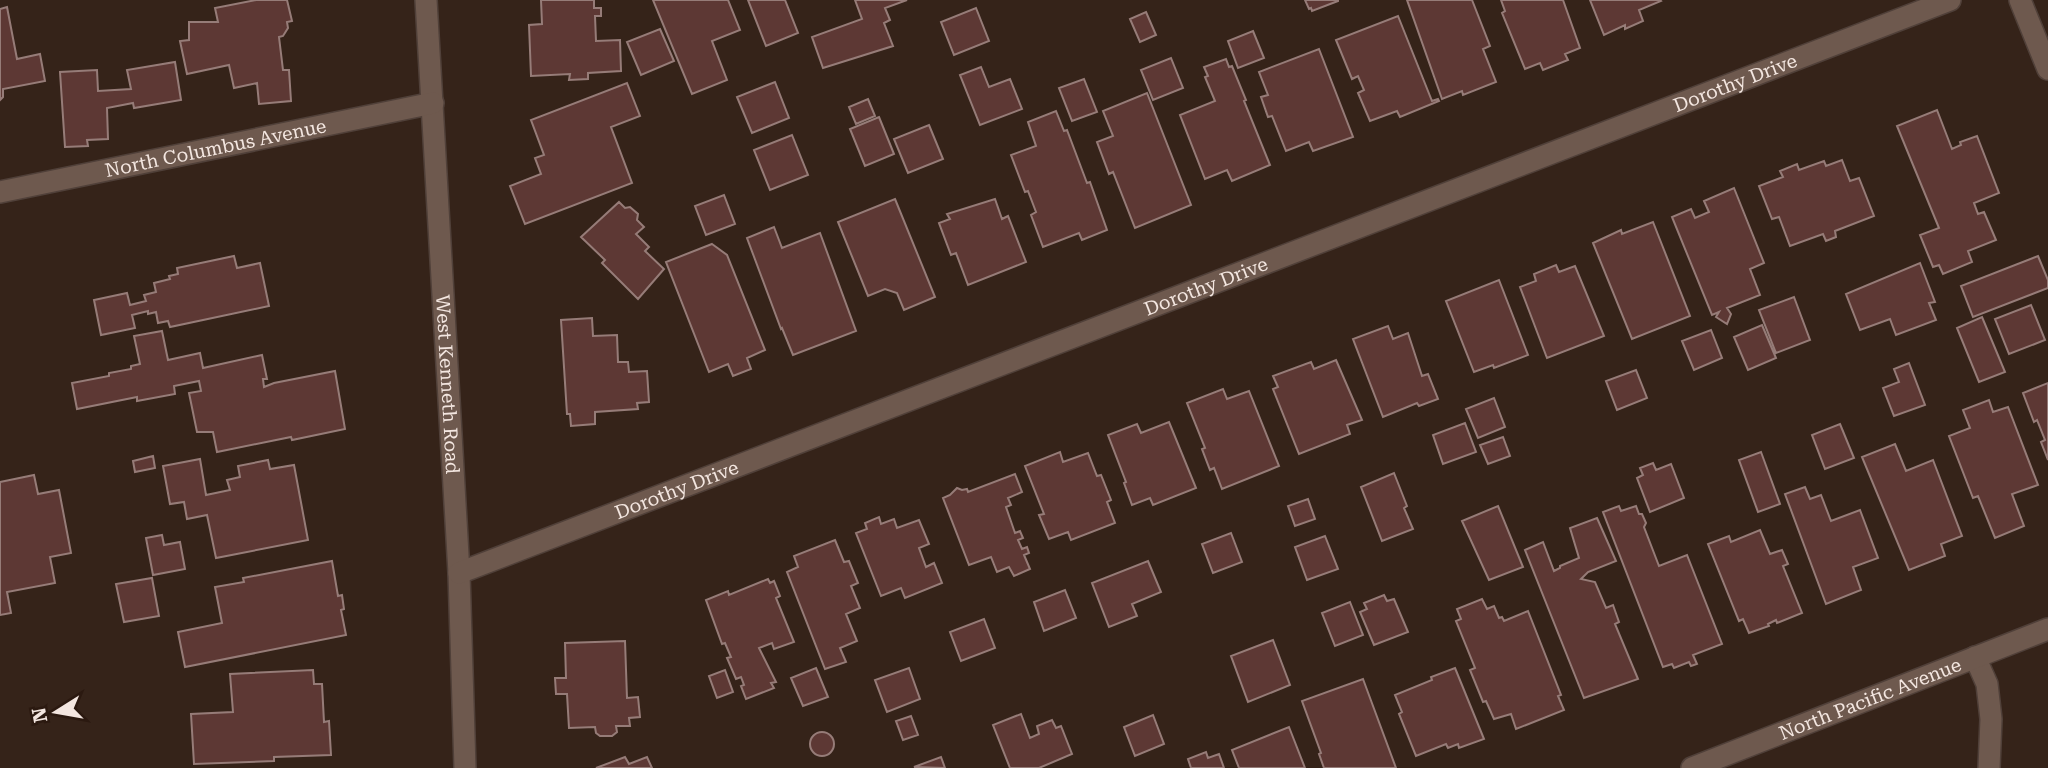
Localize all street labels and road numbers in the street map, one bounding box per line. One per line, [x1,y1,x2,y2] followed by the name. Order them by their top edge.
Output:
[1670,49,1800,117] street label: Dorothy Drive
[103,114,328,182] street label: North Columbus Avenue
[1141,252,1271,321] street label: Dorothy Drive
[431,294,464,475] street label: West Kenneth Road
[612,456,742,524] street label: Dorothy Drive
[1776,653,1965,745] street label: North Pacific Avenue

